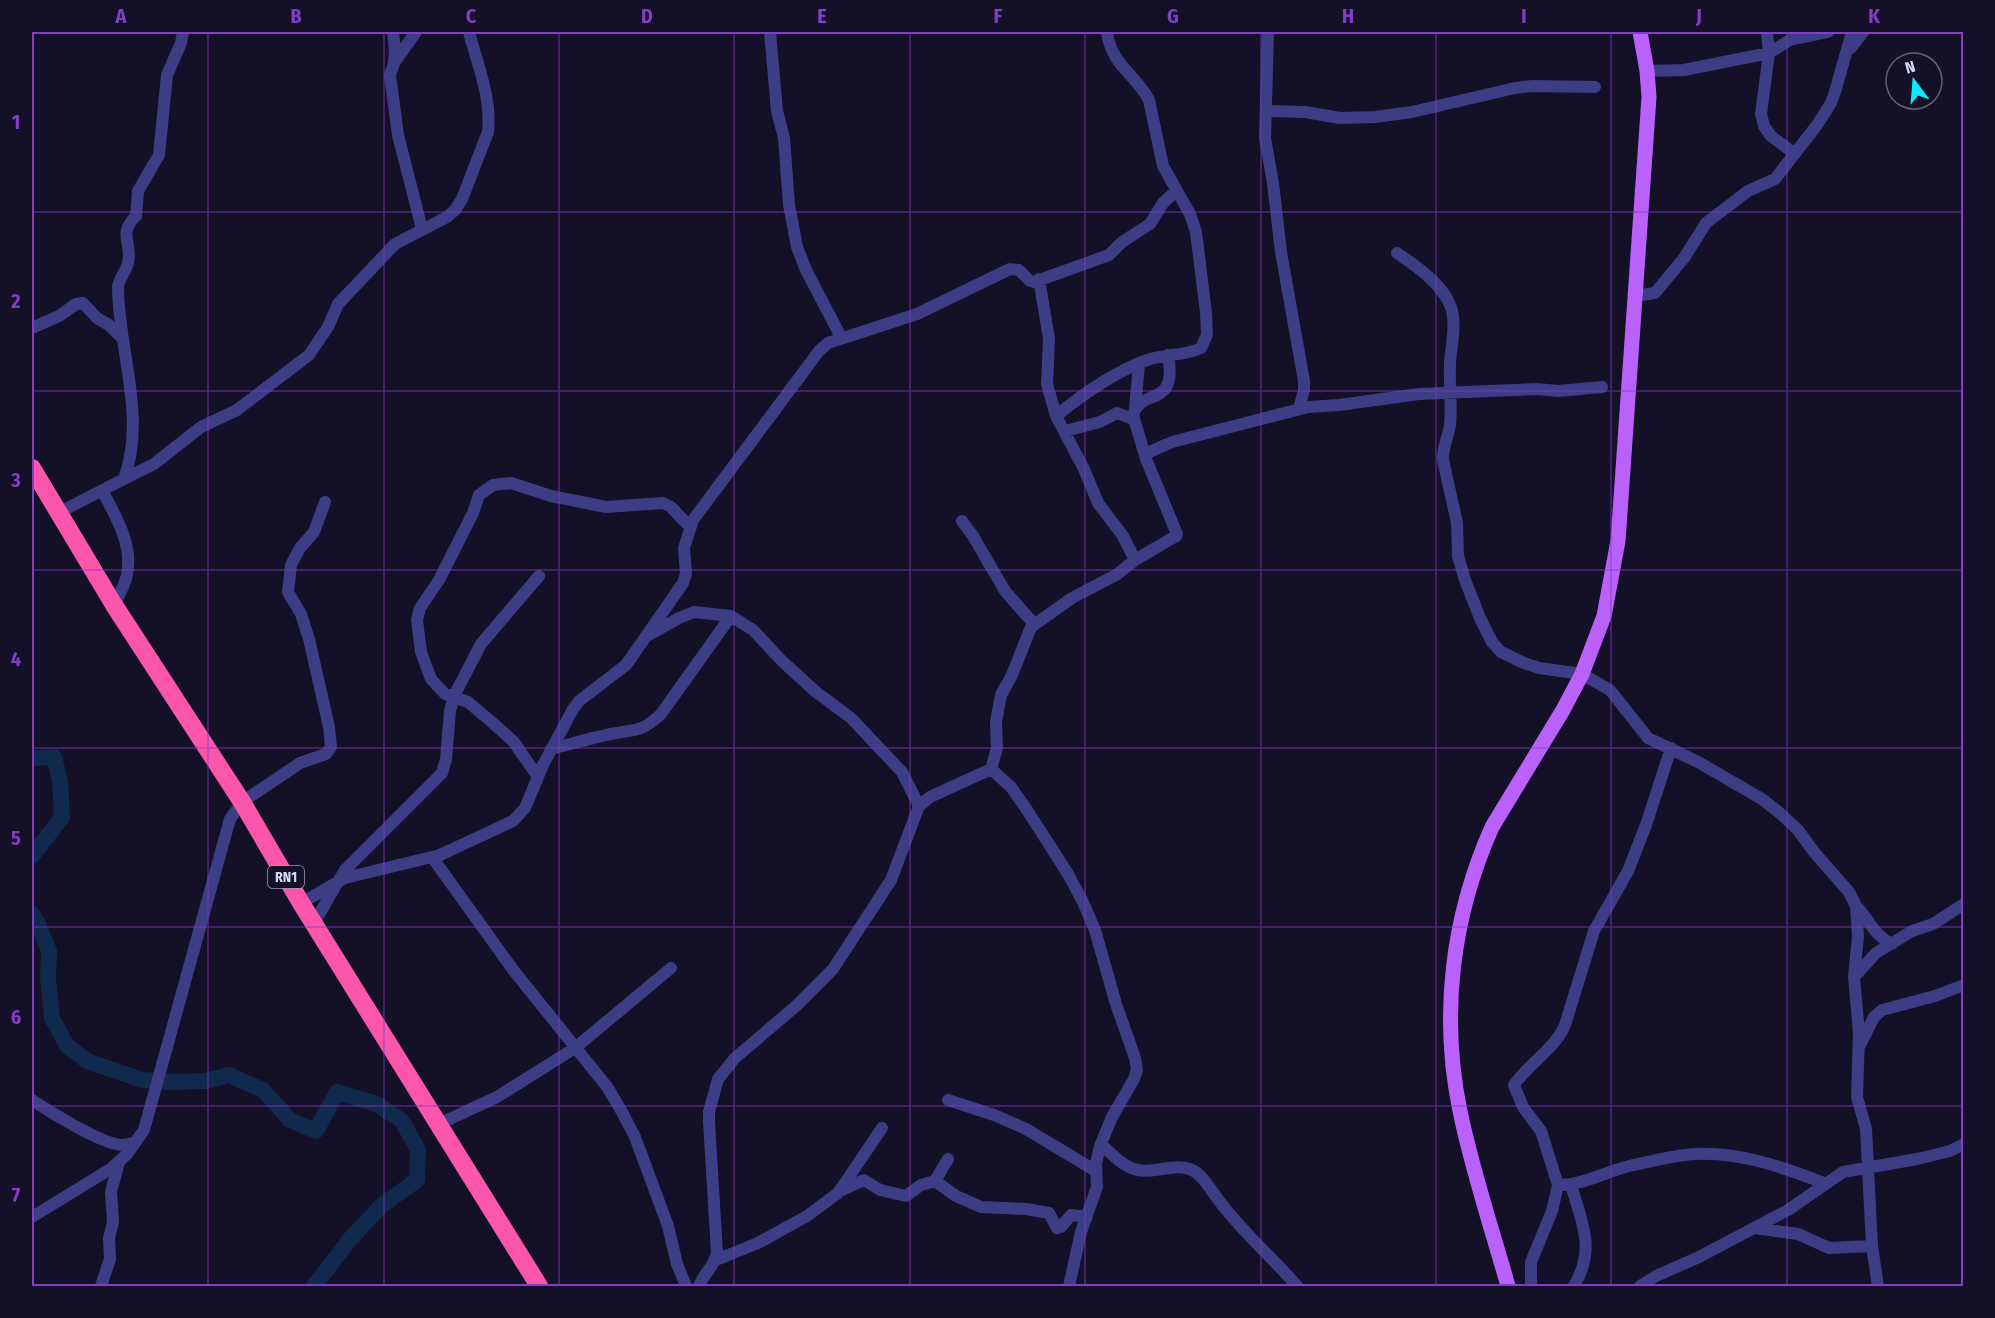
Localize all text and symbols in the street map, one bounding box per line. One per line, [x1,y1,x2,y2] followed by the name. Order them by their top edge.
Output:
[115,4,128,28] text: A
[290,4,302,28] text: B
[466,4,477,28] text: C
[641,4,653,28] text: D
[817,4,827,28] text: E
[994,4,1003,28] text: F
[1167,4,1179,28] text: G
[1342,4,1354,28] text: H
[1521,4,1527,28] text: I
[1695,4,1702,28] text: J
[1868,4,1880,28] text: K
[1884,51,1944,111] north arrow
[1903,57,1917,78] text: N
[12,110,20,134] text: 1
[10,289,21,313] text: 2
[10,468,21,492] text: 3
[11,647,21,671] text: 4
[11,826,21,850] text: 5
[268,866,304,888] road number: RN1
[11,1005,21,1029] text: 6
[12,1183,21,1207] text: 7

